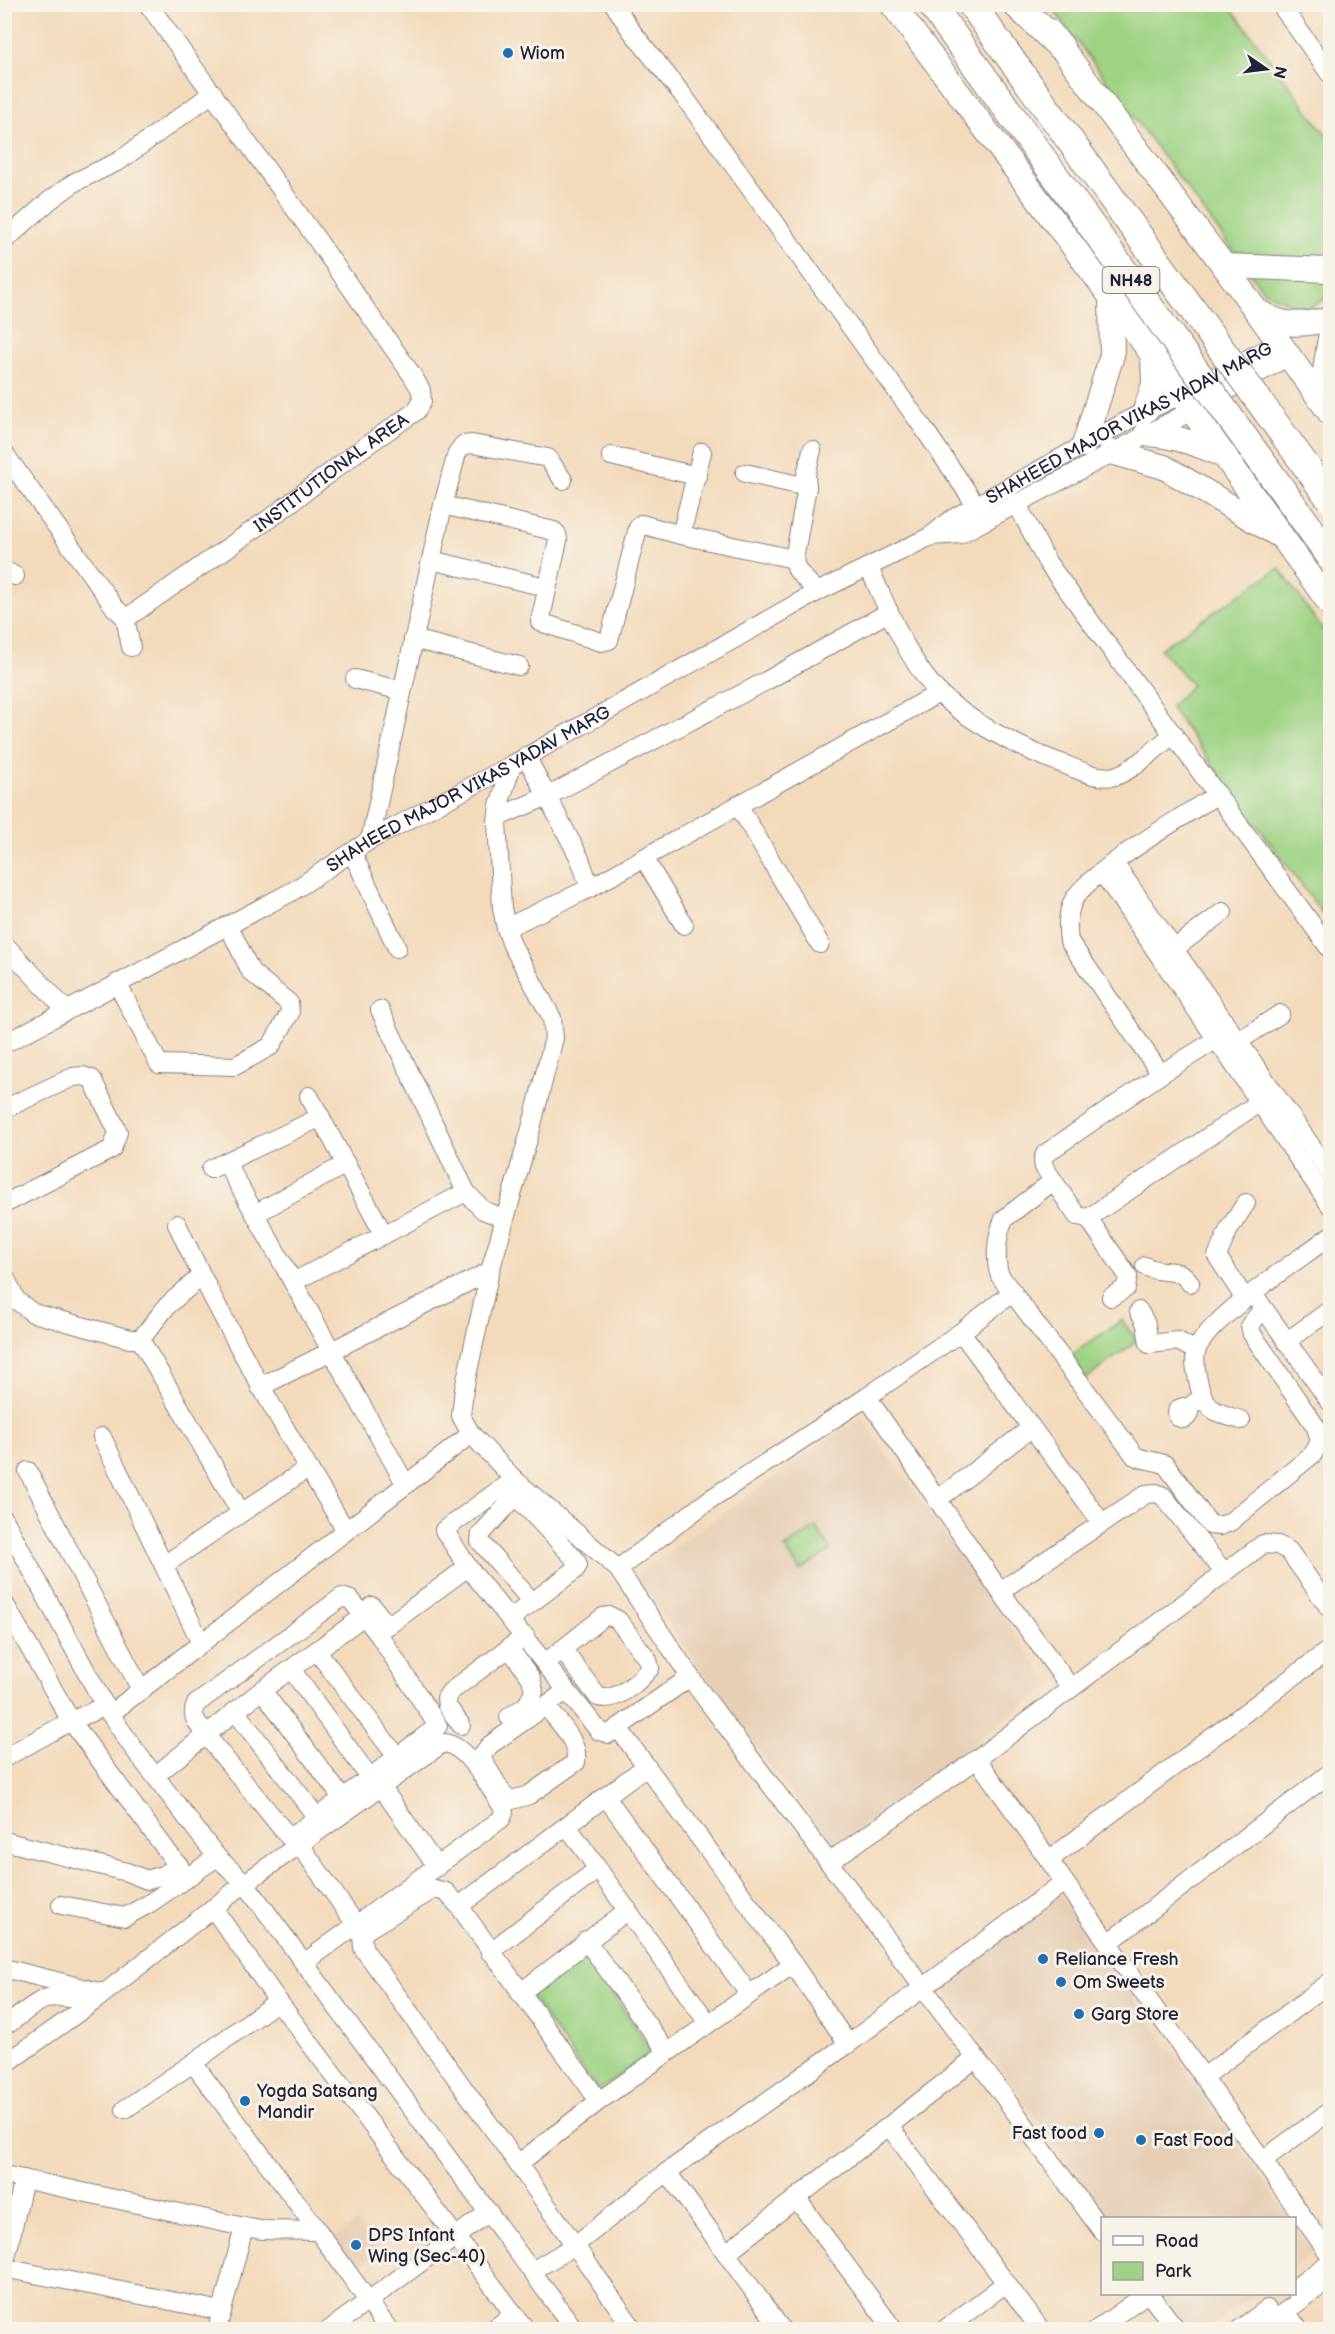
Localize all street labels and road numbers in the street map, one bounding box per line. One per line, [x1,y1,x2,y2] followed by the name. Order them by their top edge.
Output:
[1102,267,1160,293] road number: NH48
[982,338,1276,509] street label: SHAHEED MAJOR VIKAS YADAV MARG
[250,409,413,537] street label: INSTITUTIONAL AREA
[323,702,614,877] street label: SHAHEED MAJOR VIKAS YADAV MARG

